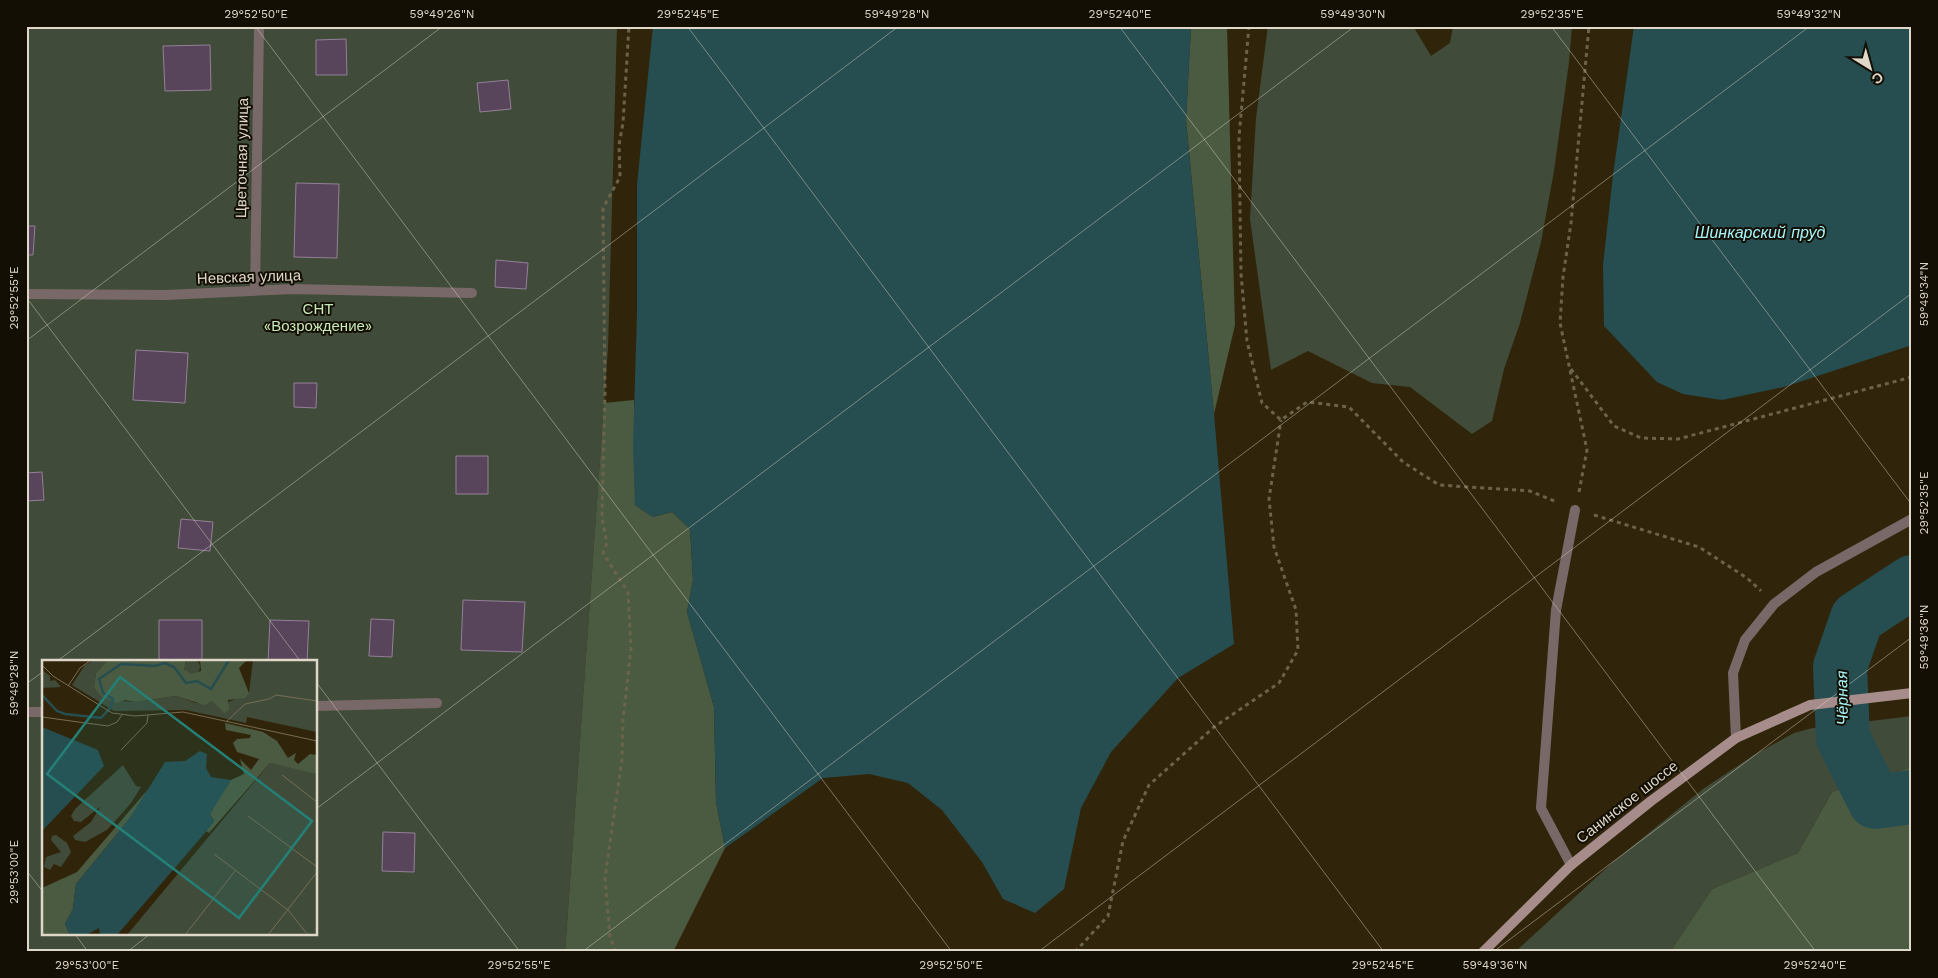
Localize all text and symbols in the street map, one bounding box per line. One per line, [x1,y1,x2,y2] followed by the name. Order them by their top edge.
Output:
[224,7,288,21] text: 29°52'50"E
[409,7,475,21] text: 59°49'26"N
[657,7,720,21] text: 29°52'45"E
[864,7,930,21] text: 59°49'28"N
[1089,7,1152,21] text: 29°52'40"E
[1320,7,1386,21] text: 59°49'30"N
[1520,7,1584,21] text: 29°52'35"E
[1777,7,1841,21] text: 59°49'32"N
[1846,42,1896,92] north arrow
[1869,69,1887,88] text: С
[232,97,252,218] street label: Цветочная улица
[1695,223,1825,242] water label: Шинкарский пруд
[1917,262,1931,326] text: 59°49'34"N
[7,266,21,330] text: 29°52'55"E
[197,266,302,288] street label: Невская улица
[264,300,372,335] park label: СНТ «Возрождение»
[1917,471,1931,535] text: 29°52'35"E
[1917,604,1931,670] text: 59°49'36"N
[7,650,21,716] text: 59°49'28"N
[42,660,318,936] inset map
[1832,670,1852,726] water label: Чёрная
[1573,757,1681,847] street label: Санинское шоссе
[7,840,21,904] text: 29°53'00"E
[55,958,119,972] text: 29°53'00"E
[487,958,551,972] text: 29°52'55"E
[919,958,983,972] text: 29°52'50"E
[1352,958,1415,972] text: 29°52'45"E
[1462,958,1528,972] text: 59°49'36"N
[1784,958,1847,972] text: 29°52'40"E

